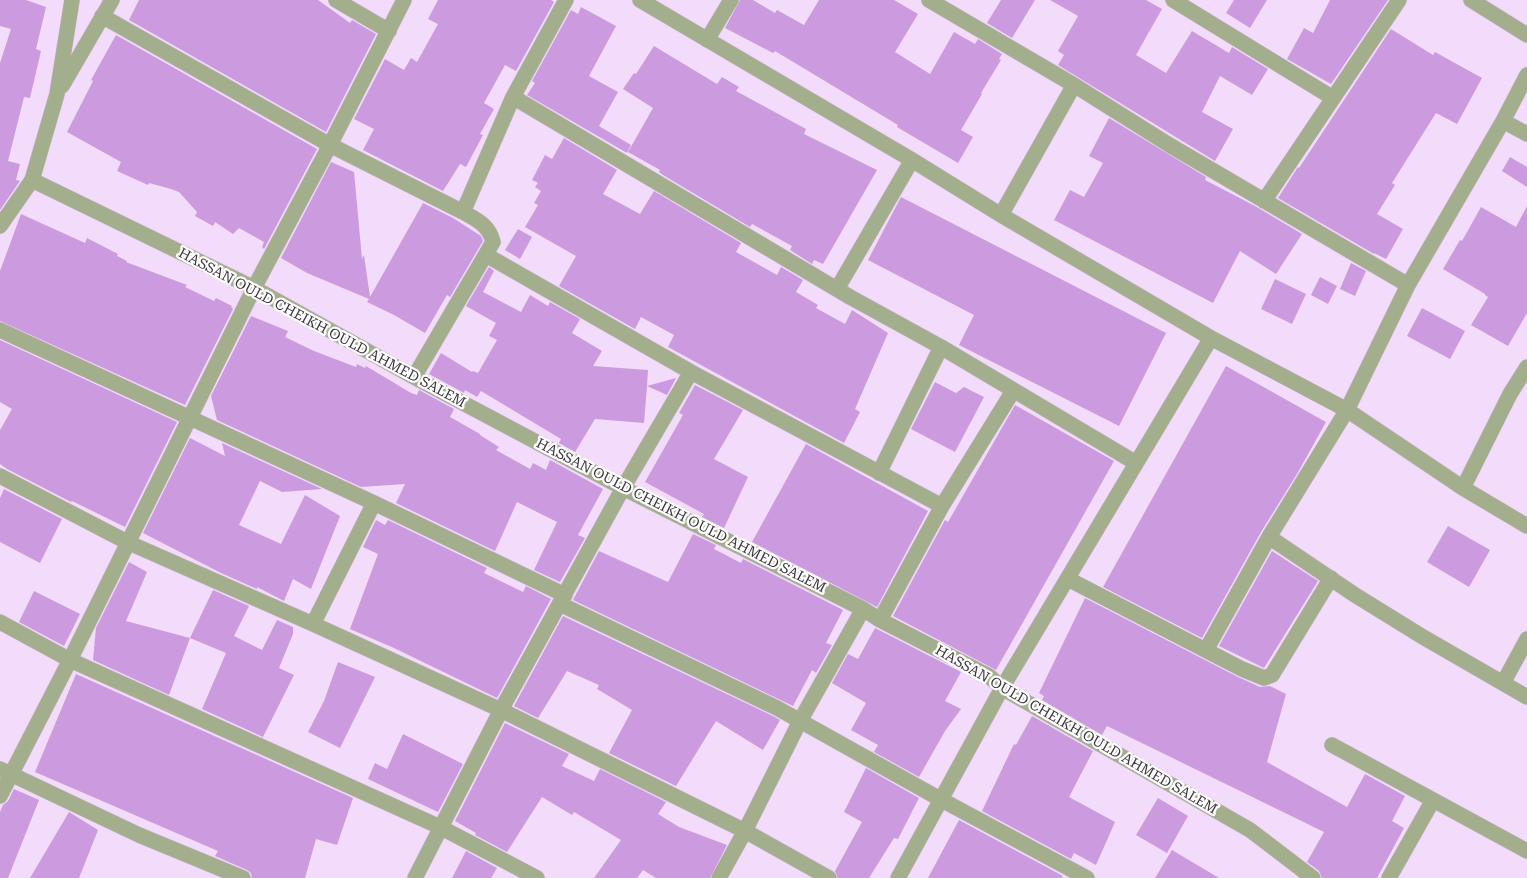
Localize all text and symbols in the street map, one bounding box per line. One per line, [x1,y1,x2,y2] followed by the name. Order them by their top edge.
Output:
[176,245,468,411] street label: HASSAN OULD CHEIKH OULD AHMED SALEM
[533,435,829,597] street label: HASSAN OULD CHEIKH OULD AHMED SALEM
[932,642,1220,818] street label: HASSAN OULD CHEIKH OULD AHMED SALEM

